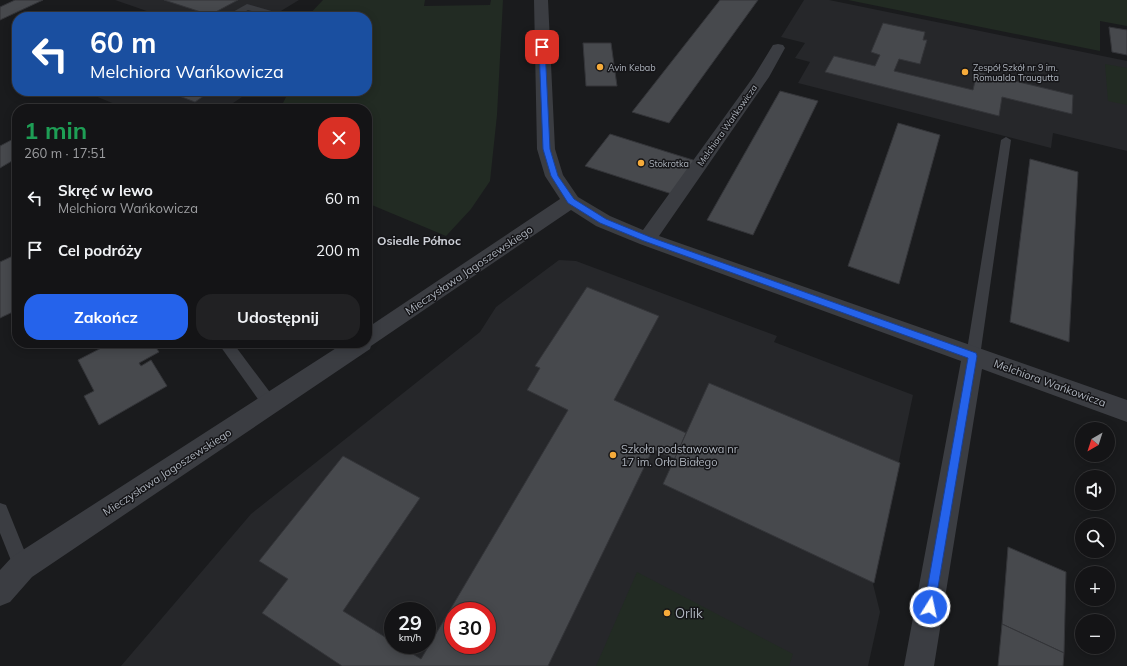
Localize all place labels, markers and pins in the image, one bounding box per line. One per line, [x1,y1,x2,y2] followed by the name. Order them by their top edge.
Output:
[525,30,559,64] pin
[595,62,605,72] marker: Avin Kebab
[608,62,656,73] place label: Avin Kebab
[973,62,1059,83] place label: Zespół Szkół nr 9 im. Romualda Traugutta
[960,67,970,77] marker: Zespół Szkół nr 9 im. Romualda Traugutta
[636,158,646,168] marker: Stokrotka
[649,158,689,169] place label: Stokrotka
[621,442,738,469] place label: Szkoła podstawowa nr 17 im. Orła Białego
[608,450,618,460] marker: Szkoła podstawowa nr 17 im. Orła Białego
[675,605,703,621] place label: Orlik
[662,608,672,618] marker: Orlik

